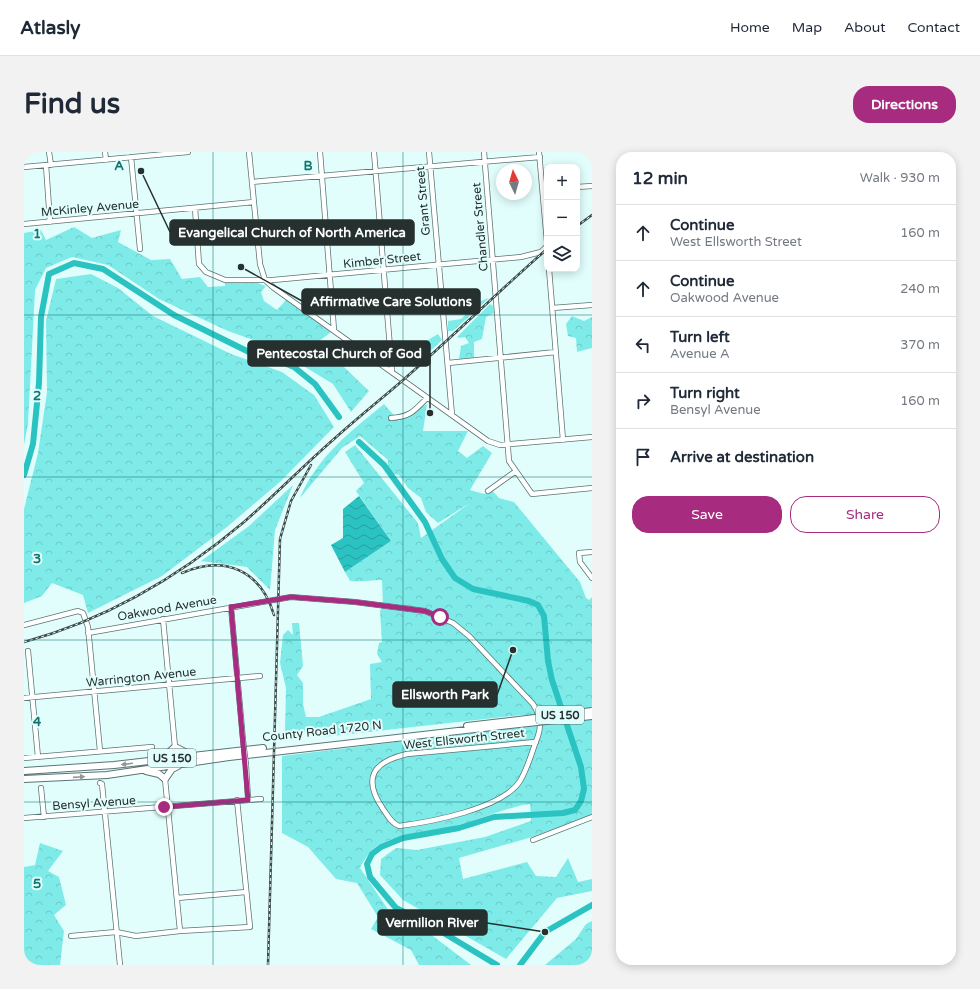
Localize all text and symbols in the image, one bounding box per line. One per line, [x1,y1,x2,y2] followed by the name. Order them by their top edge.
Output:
[20,17,80,39] text: Atlasly
[730,19,770,36] text: Home
[792,19,822,36] text: Map
[844,19,886,36] text: About
[908,19,960,36] text: Contact
[853,86,956,123] button: Directions
[24,87,120,121] text: Find us
[114,158,124,174] text: A
[303,158,313,174] text: B
[496,164,532,200] north arrow
[544,164,580,272] map controls
[544,164,580,200] button: +
[413,165,433,236] street label: Grant Street
[632,168,688,189] text: 12 min
[860,170,940,186] text: Walk · 930 m
[469,182,491,272] street label: Chandler Street
[40,197,140,219] street label: McKinley Avenue
[544,200,580,236] button: −
[670,216,734,234] text: Continue
[170,220,414,245] callout: Evangelical Church of North America
[632,222,654,244] icon: ahead
[178,225,406,241] text: Evangelical Church of North America
[900,225,940,241] text: 160 m
[33,226,41,242] text: 1
[670,234,802,250] text: West Ellsworth Street
[544,236,580,272] button: layers
[342,249,422,271] street label: Kimber Street
[670,272,734,290] text: Continue
[632,278,654,300] icon: ahead
[900,281,940,297] text: 240 m
[302,289,480,314] callout: Affirmative Care Solutions
[670,290,779,306] text: Oakwood Avenue
[310,294,472,310] text: Affirmative Care Solutions
[670,328,730,346] text: Turn left
[632,334,654,356] icon: left
[900,337,940,353] text: 370 m
[248,341,430,366] callout: Pentecostal Church of God
[256,346,422,362] text: Pentecostal Church of God
[670,346,730,362] text: Avenue A
[670,384,740,402] text: Turn right
[33,388,41,404] text: 2
[632,390,654,412] icon: right
[900,393,940,409] text: 160 m
[670,402,761,418] text: Bensyl Avenue
[632,446,654,468] icon: arrive
[670,448,814,466] text: Arrive at destination
[632,496,782,533] button: Save
[790,496,940,533] button: Share
[33,551,41,567] text: 3
[116,592,218,624] street label: Oakwood Avenue
[431,608,449,626] route start
[85,664,197,690] street label: Warrington Avenue
[393,682,497,707] callout: Ellsworth Park
[401,687,489,703] text: Ellsworth Park
[536,706,584,724] road number: US 150
[33,714,42,730] text: 4
[262,718,382,744] street label: County Road 1720 N
[403,726,526,752] street label: West Ellsworth Street
[148,749,196,767] road number: US 150
[121,761,133,767] one-way arrow
[73,773,85,780] one-way arrow
[52,793,136,813] street label: Bensyl Avenue
[155,798,173,816] route end
[33,876,41,892] text: 5
[378,910,487,935] callout: Vermilion River
[385,915,480,931] text: Vermilion River

